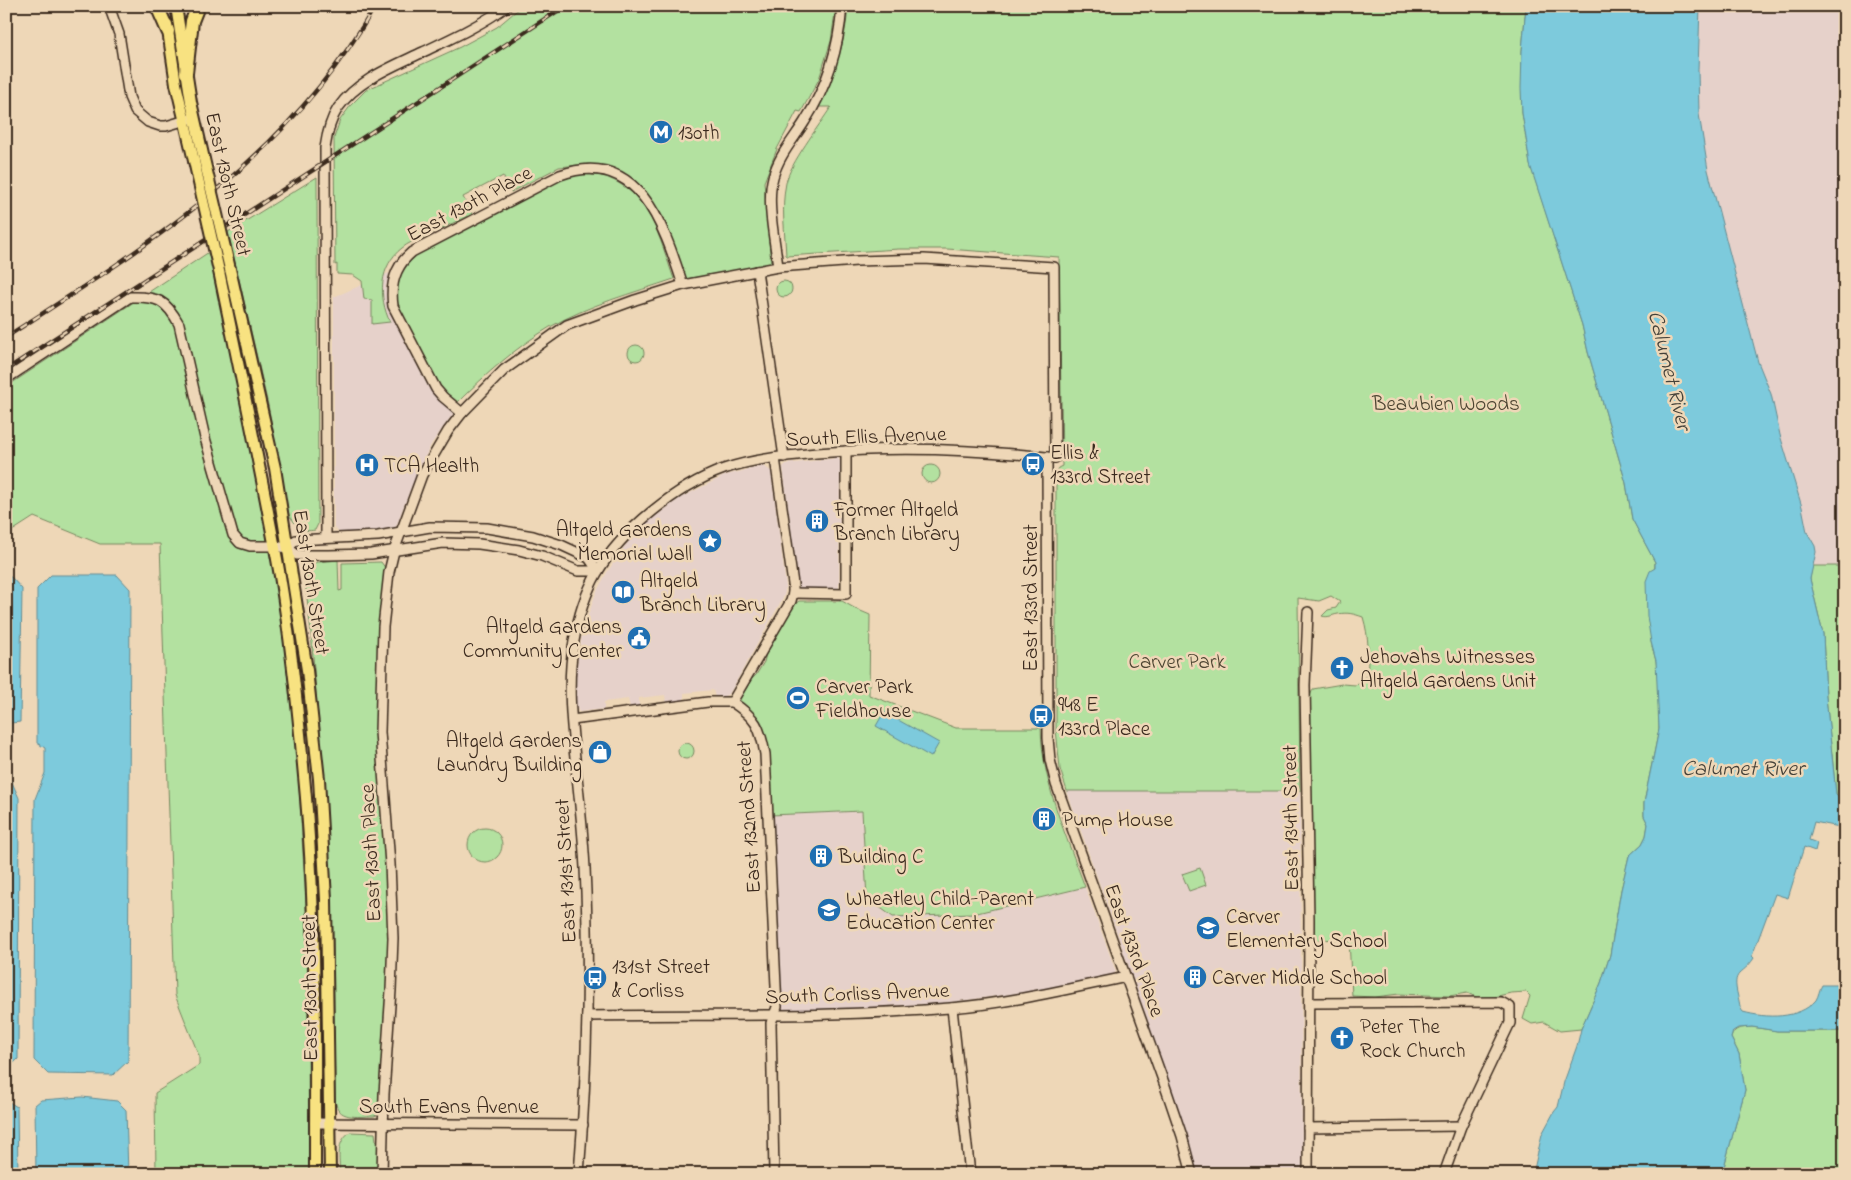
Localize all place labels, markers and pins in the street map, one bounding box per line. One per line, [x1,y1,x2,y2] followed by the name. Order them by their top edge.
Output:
[648,119,674,145] metro station icon: 130th
[678,119,719,149] place label: 130th
[1050,439,1151,493] place label: Ellis & 133rd Street
[1020,451,1046,477] bus stop icon: Ellis & 133rd Street
[354,452,380,478] hospital icon: TCA Health
[384,452,479,482] place label: TCA Health
[833,496,960,552] place label: Former Altgeld Branch Library
[804,508,830,534] building icon: Former Altgeld Branch Library
[556,516,692,570] place label: Altgeld Gardens Memorial Wall
[697,528,723,554] place icon: Altgeld Gardens Memorial Wall
[639,567,766,623] place label: Altgeld Branch Library
[610,579,636,605] library icon: Altgeld Branch Library
[463,613,622,669] place label: Altgeld Gardens Community Center
[626,625,652,651] public building icon: Altgeld Gardens Community Center
[1360,643,1536,699] place label: Jehovahs Witnesses Altgeld Gardens Unit
[1329,655,1355,681] church icon: Jehovahs Witnesses Altgeld Gardens Unit
[815,673,914,727] place label: Carver Park Fieldhouse
[785,685,811,711] sports icon: Carver Park Fieldhouse
[1058,691,1151,745] place label: 948 E 133rd Place
[1028,703,1054,729] bus stop icon: 948 E 133rd Place
[437,727,582,783] place label: Altgeld Gardens Laundry Building
[587,739,613,765] shop icon: Altgeld Gardens Laundry Building
[1031,806,1057,832] building icon: Pump House
[1062,806,1174,836] place label: Pump House
[808,843,834,869] building icon: Building C
[837,843,924,875] place label: Building C
[846,885,1034,939] place label: Wheatley Child-Parent Education Center
[816,897,842,923] school or university icon: Wheatley Child-Parent Education Center
[1226,903,1387,959] place label: Carver Elementary School
[1195,915,1221,941] school or university icon: Carver Elementary School
[612,953,710,1007] place label: 131st Street & Corliss
[1182,964,1208,990] building icon: Carver Middle School
[1212,964,1387,994] place label: Carver Middle School
[582,965,608,991] bus stop icon: 131st Street & Corliss
[1360,1013,1466,1067] place label: Peter The Rock Church
[1329,1025,1355,1051] church icon: Peter The Rock Church

